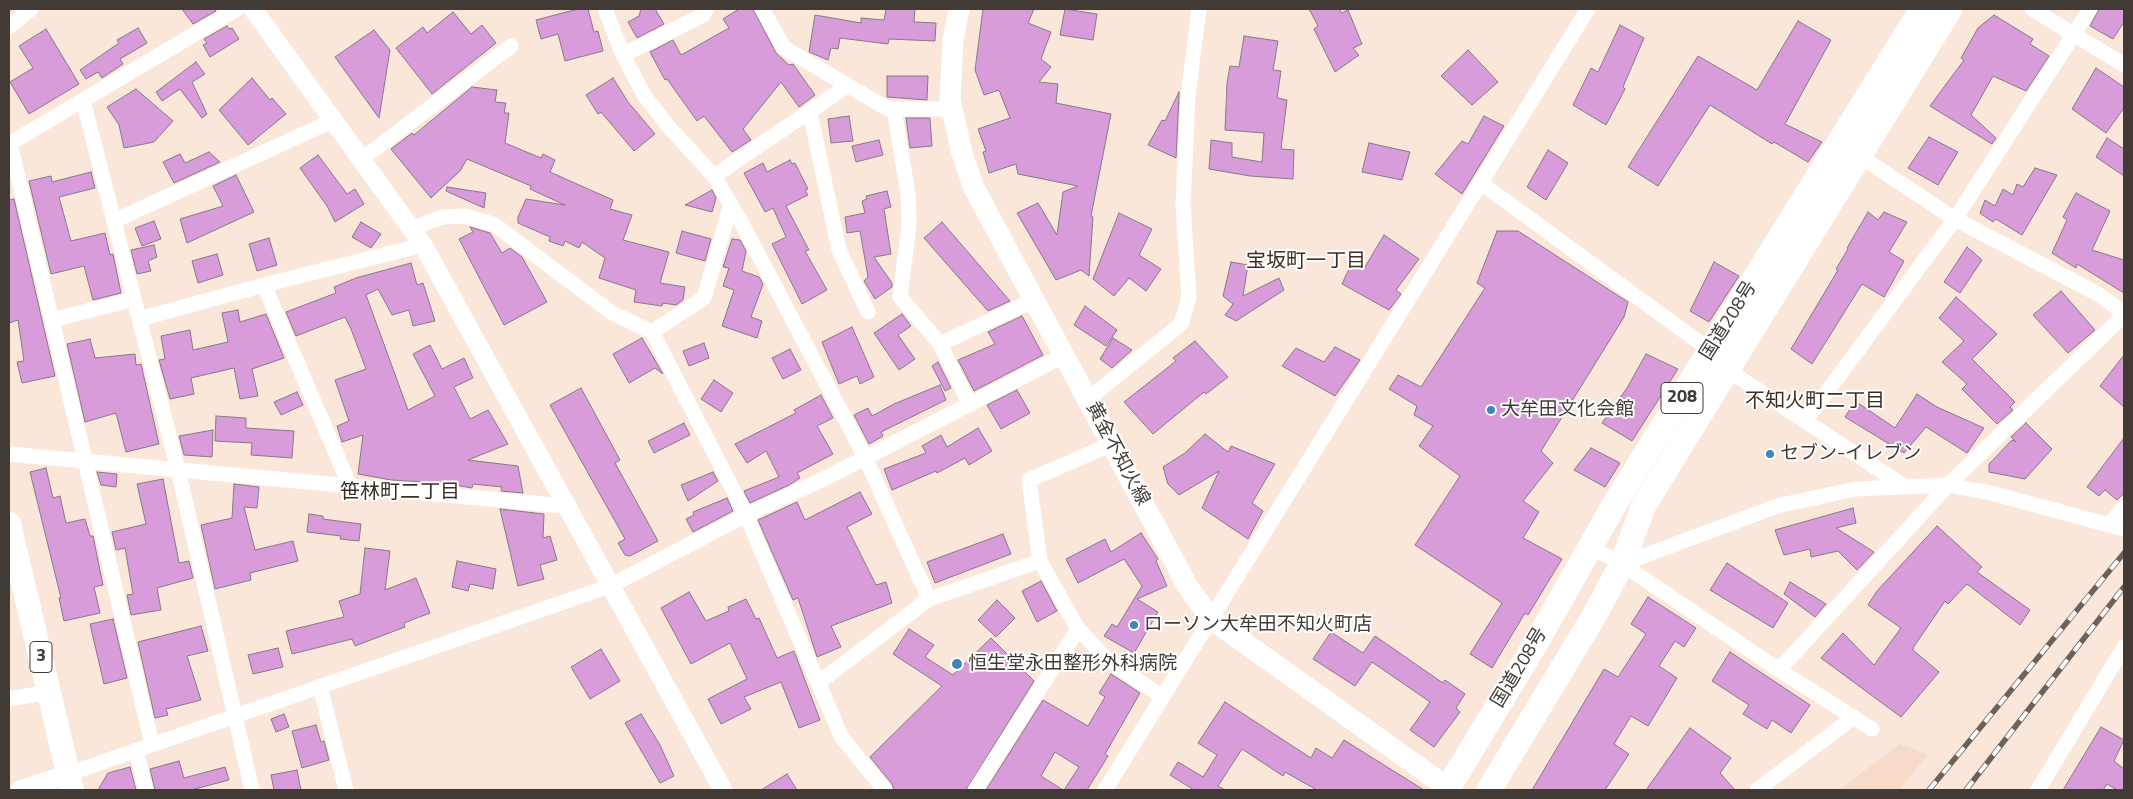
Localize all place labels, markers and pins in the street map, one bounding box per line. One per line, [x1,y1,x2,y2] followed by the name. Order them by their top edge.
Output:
[1501,399,1634,421] place label: 大牟田文化会館
[1485,404,1497,416] marker: 大牟田文化会館
[1780,443,1921,465] place label: セブン-イレブン
[1764,448,1776,460] marker: セブン-イレブン
[1144,614,1372,636] place label: ローソン大牟田不知火町店
[1128,619,1140,631] marker: ローソン大牟田不知火町店
[968,653,1177,675] place label: 恒生堂永田整形外科病院
[950,657,964,671] marker: 恒生堂永田整形外科病院

